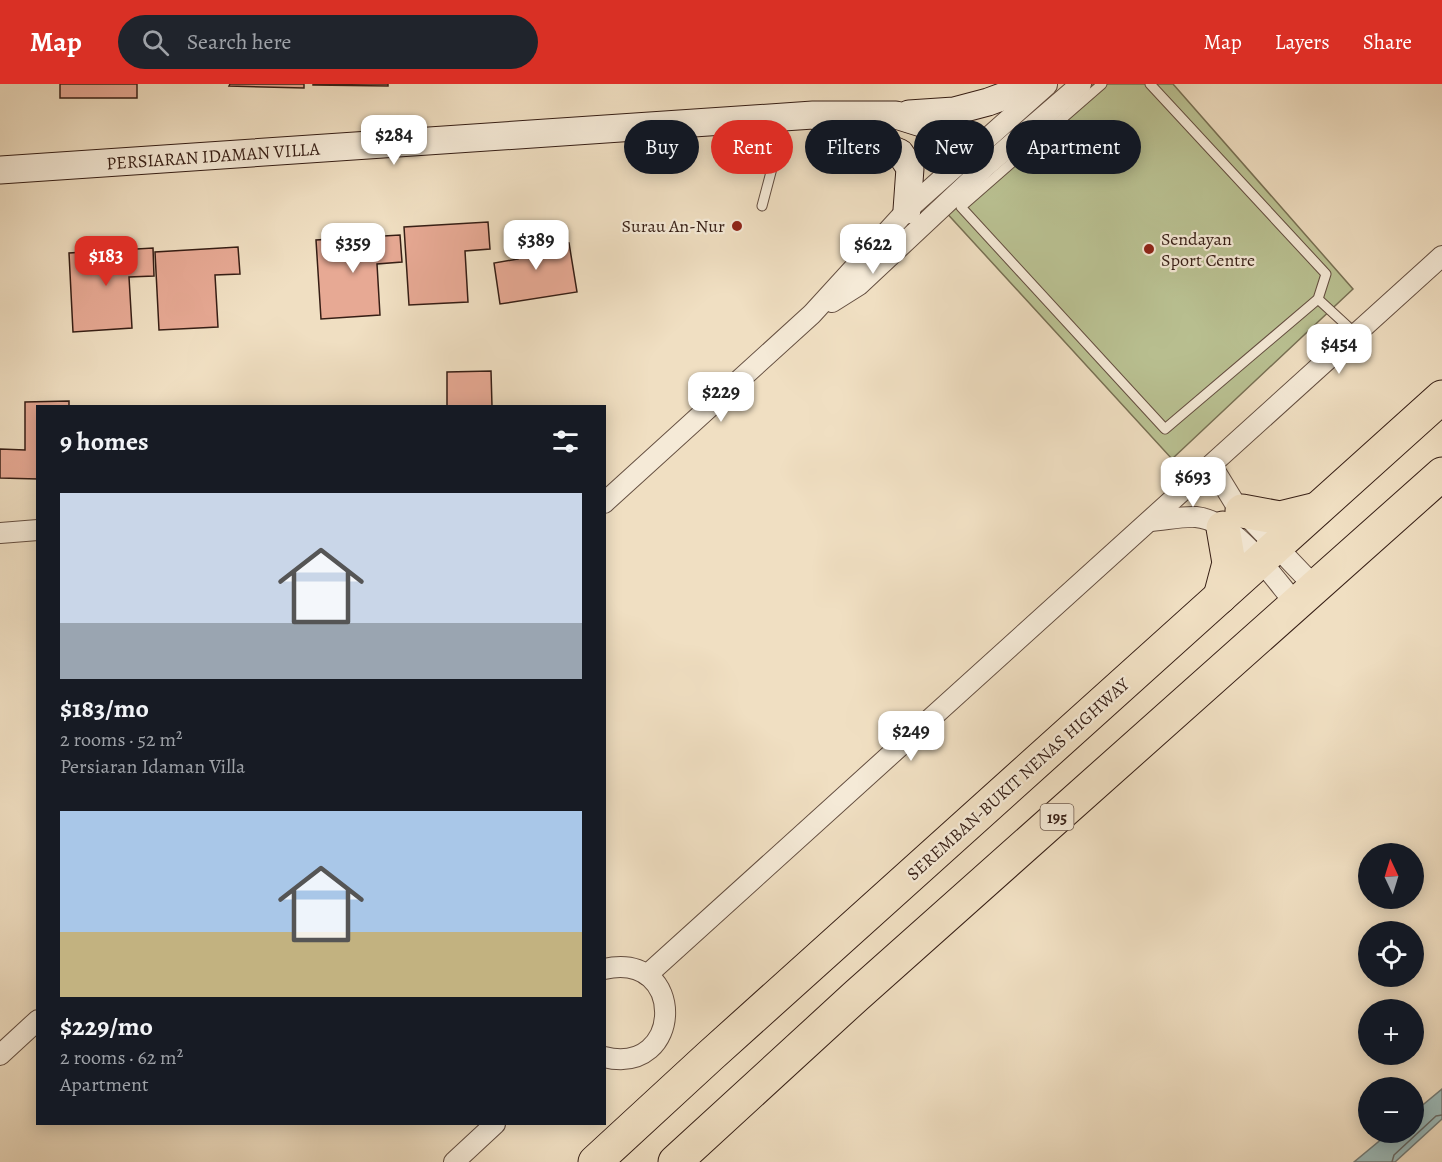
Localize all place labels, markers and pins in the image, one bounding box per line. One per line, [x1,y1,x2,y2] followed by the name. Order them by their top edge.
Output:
[358,115,430,166] pin: $284
[621,214,725,238] place label: Surau An-Nur
[730,219,744,233] marker: Surau An-Nur
[500,220,572,271] pin: $389
[317,223,389,274] pin: $359
[837,224,909,275] pin: $622
[1161,227,1255,272] place label: Sendayan Sport Centre
[70,236,142,287] pin: $183
[1142,242,1156,256] marker: Sendayan Sport Centre
[1303,324,1375,375] pin: $454
[685,372,757,423] pin: $229
[1157,457,1229,508] pin: $693
[875,711,947,762] pin: $249

